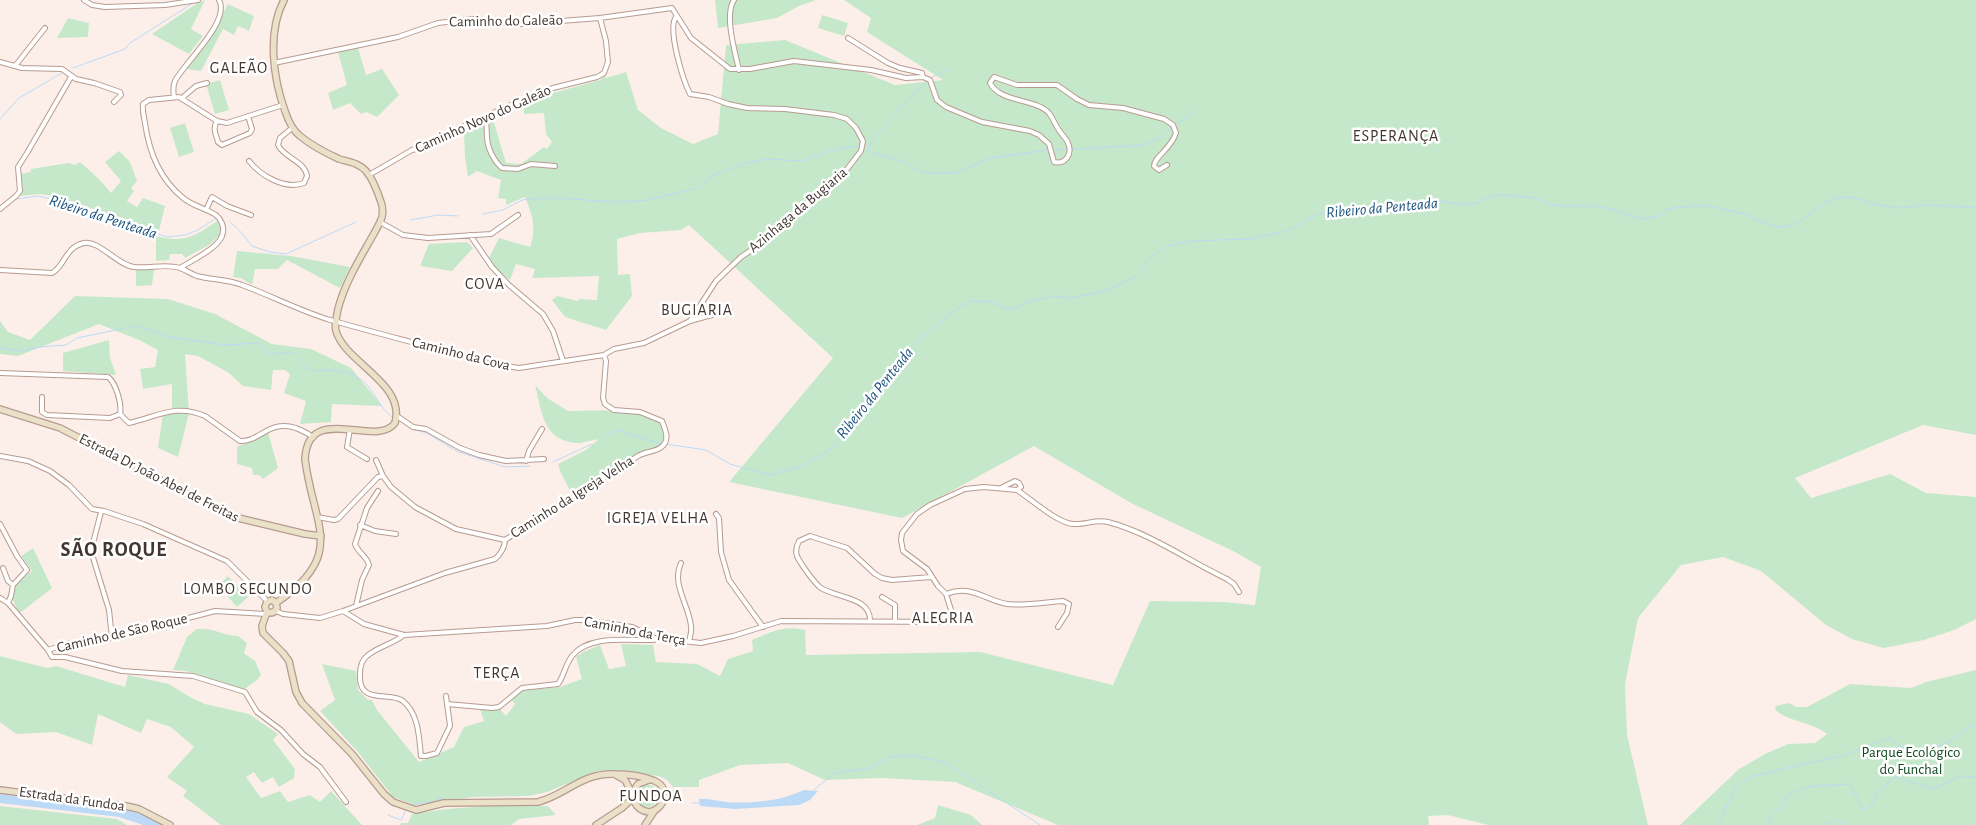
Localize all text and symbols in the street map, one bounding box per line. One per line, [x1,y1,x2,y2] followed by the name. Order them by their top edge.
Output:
[449,11,563,31] street label: Caminho do Galeão
[209,58,269,78] district label: GALEÃO
[412,81,554,157] street label: Caminho Novo do Galeão
[1352,126,1440,146] district label: ESPERANÇA
[745,163,851,257] street label: Azinhaga da Bugiaria
[47,191,159,243] water label: Ribeiro da Penteada
[1325,194,1439,222] water label: Ribeiro da Penteada
[464,274,506,294] district label: COVA
[660,300,734,320] district label: BUGIARIA
[410,333,512,375] street label: Caminho da Cova
[832,343,918,443] water label: Ribeiro da Penteada
[76,430,242,526] street label: Estrada Dr João Abel de Freitas
[507,452,637,542] street label: Caminho da Igreja Velha
[605,508,711,528] district label: IGREJA VELHA
[59,538,169,562] district label: SÃO ROQUE
[182,579,314,599] district label: LOMBO SEGUNDO
[911,608,975,628] district label: ALEGRIA
[55,609,189,657] street label: Caminho de São Roque
[583,612,687,650] street label: Caminho da Terça
[473,663,521,683] district label: TERÇA
[1862,743,1960,778] park label: Parque Ecológico do Funchal
[18,783,126,815] street label: Estrada da Fundoa
[619,786,683,806] district label: FUNDOA

